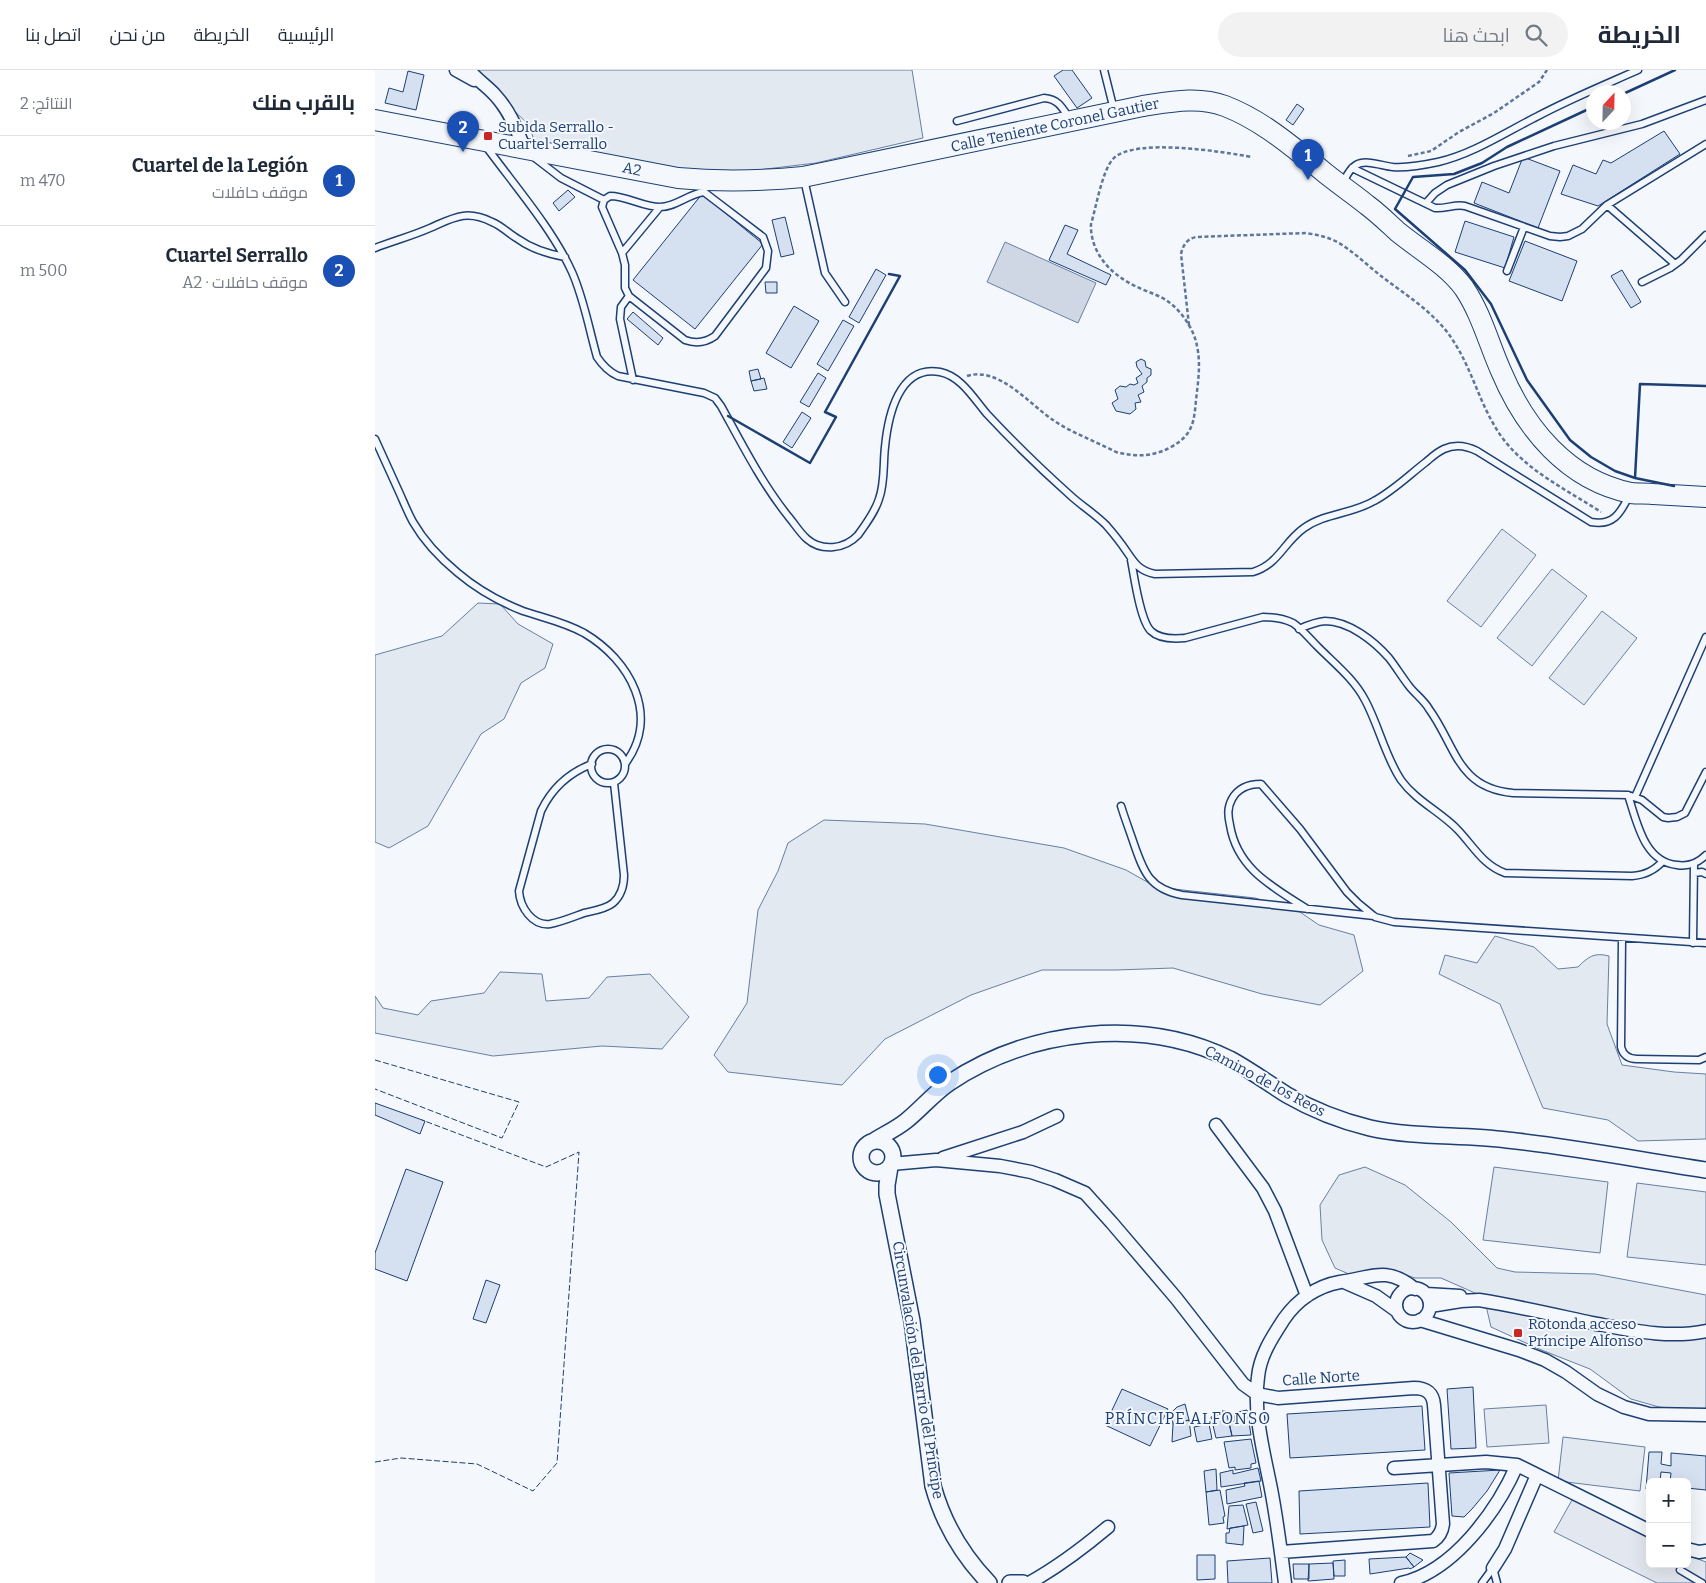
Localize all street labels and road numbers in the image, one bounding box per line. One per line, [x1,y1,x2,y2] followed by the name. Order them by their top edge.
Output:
[949,94,1161,156] street label: Calle Teniente Coronel Gautier
[621,158,643,180] street label: A2
[1202,1042,1328,1120] street label: Camino de los Reos
[889,1240,947,1500] street label: Circunvalación del Barrio del Príncipe
[1282,1366,1360,1390] street label: Calle Norte

